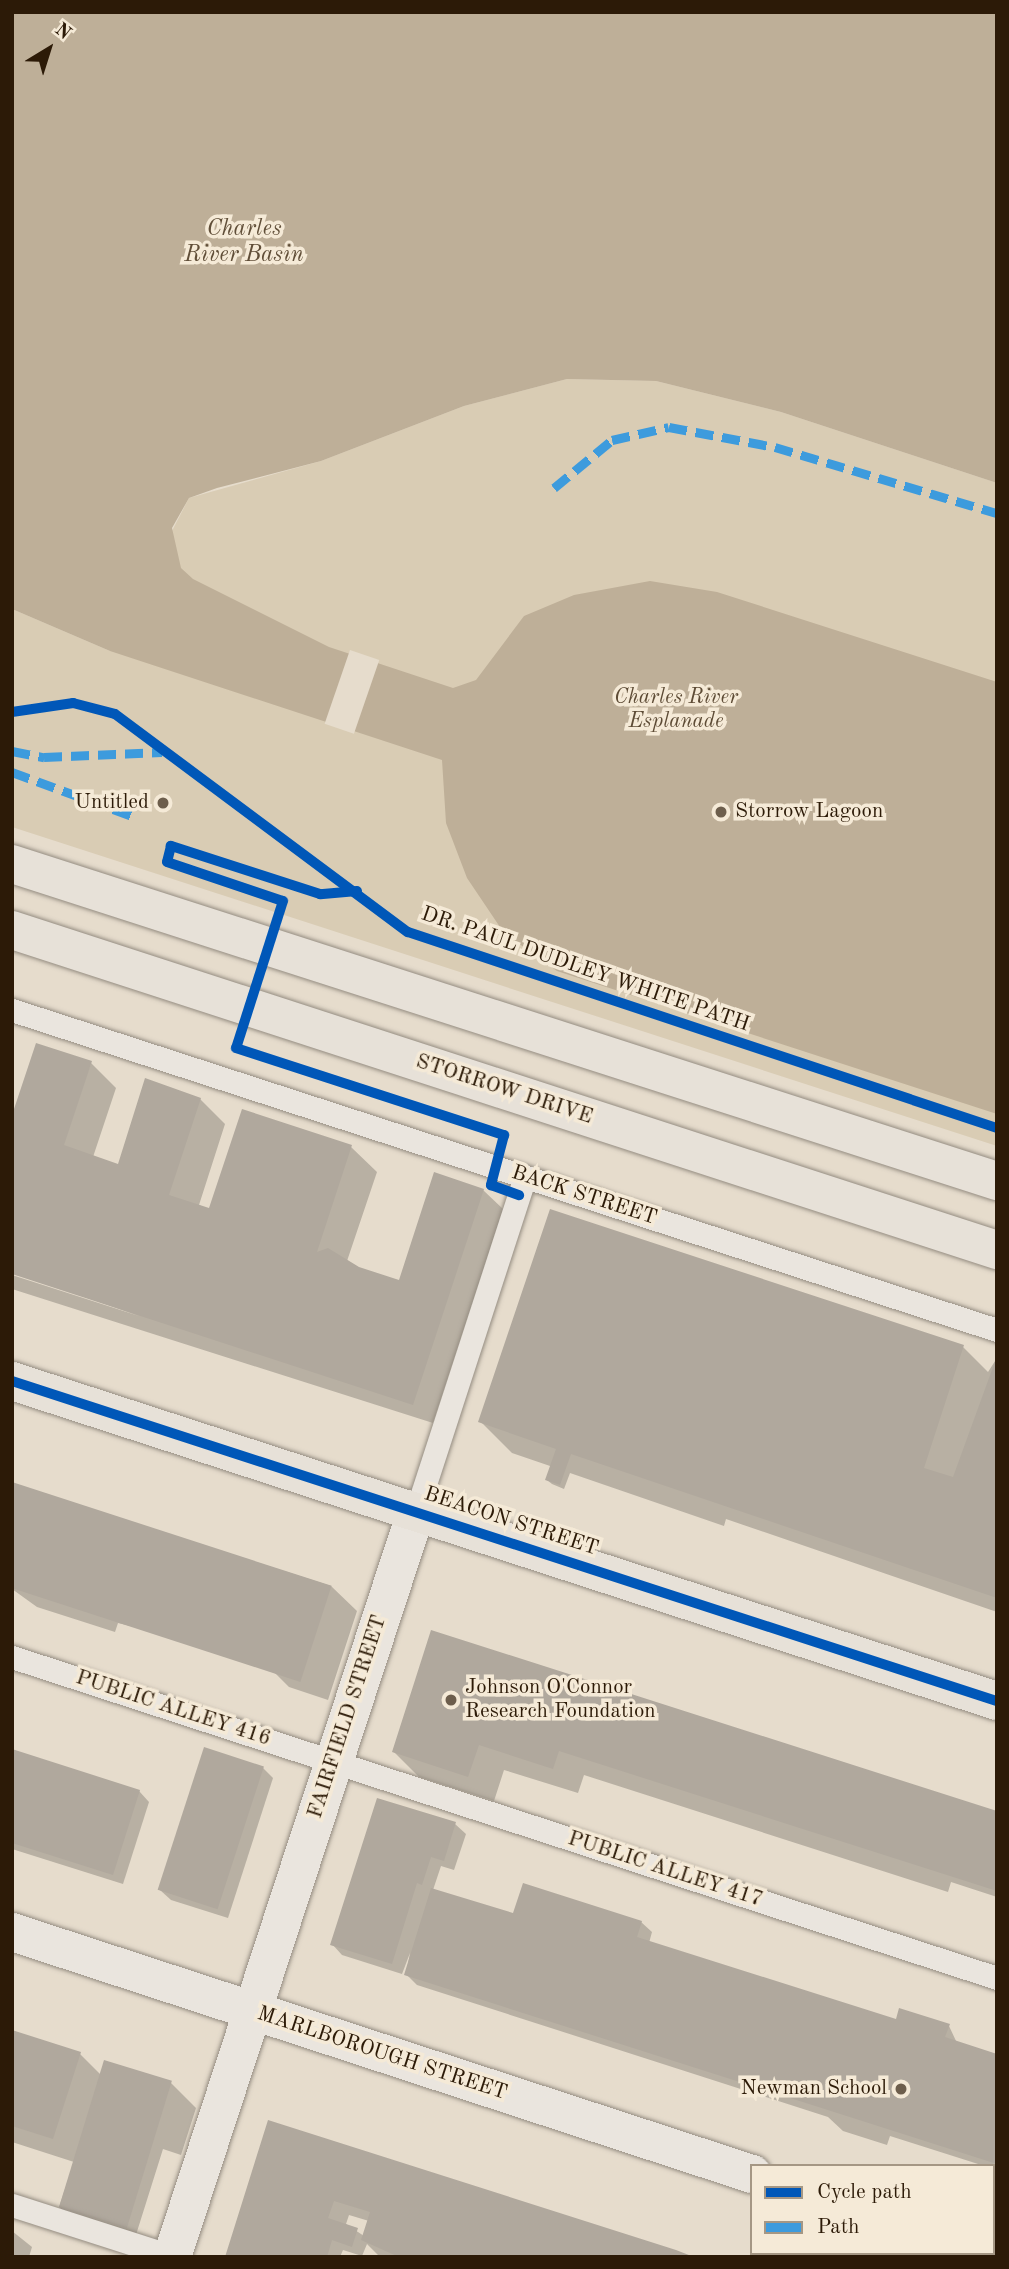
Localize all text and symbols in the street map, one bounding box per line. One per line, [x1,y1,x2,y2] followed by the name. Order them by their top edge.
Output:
[14,14,84,84] north arrow
[51,20,74,44] text: N
[184,215,304,269] water label: Charles River Basin
[614,685,738,735] park label: Charles River Esplanade
[75,790,149,816] place label: Untitled
[155,795,171,811] marker: Untitled
[735,799,883,825] place label: Storrow Lagoon
[713,804,729,820] marker: Storrow Lagoon
[417,902,753,1038] street label: DR. PAUL DUDLEY WHITE PATH
[412,1050,596,1130] street label: STORROW DRIVE
[508,1161,660,1231] street label: BACK STREET
[421,1482,601,1562] street label: BEACON STREET
[303,1612,393,1822] street label: FAIRFIELD STREET
[72,1666,274,1752] street label: PUBLIC ALLEY 416
[465,1675,656,1725] place label: Johnson O'Connor Research Foundation
[443,1692,459,1708] marker: Johnson O'Connor Research Foundation
[564,1827,766,1913] street label: PUBLIC ALLEY 417
[254,2002,510,2106] street label: MARLBOROUGH STREET
[741,2076,887,2102] place label: Newman School
[893,2081,909,2097] marker: Newman School
[750,2164,995,2255] legend
[817,2182,912,2203] text: Cycle path
[817,2217,860,2238] text: Path

